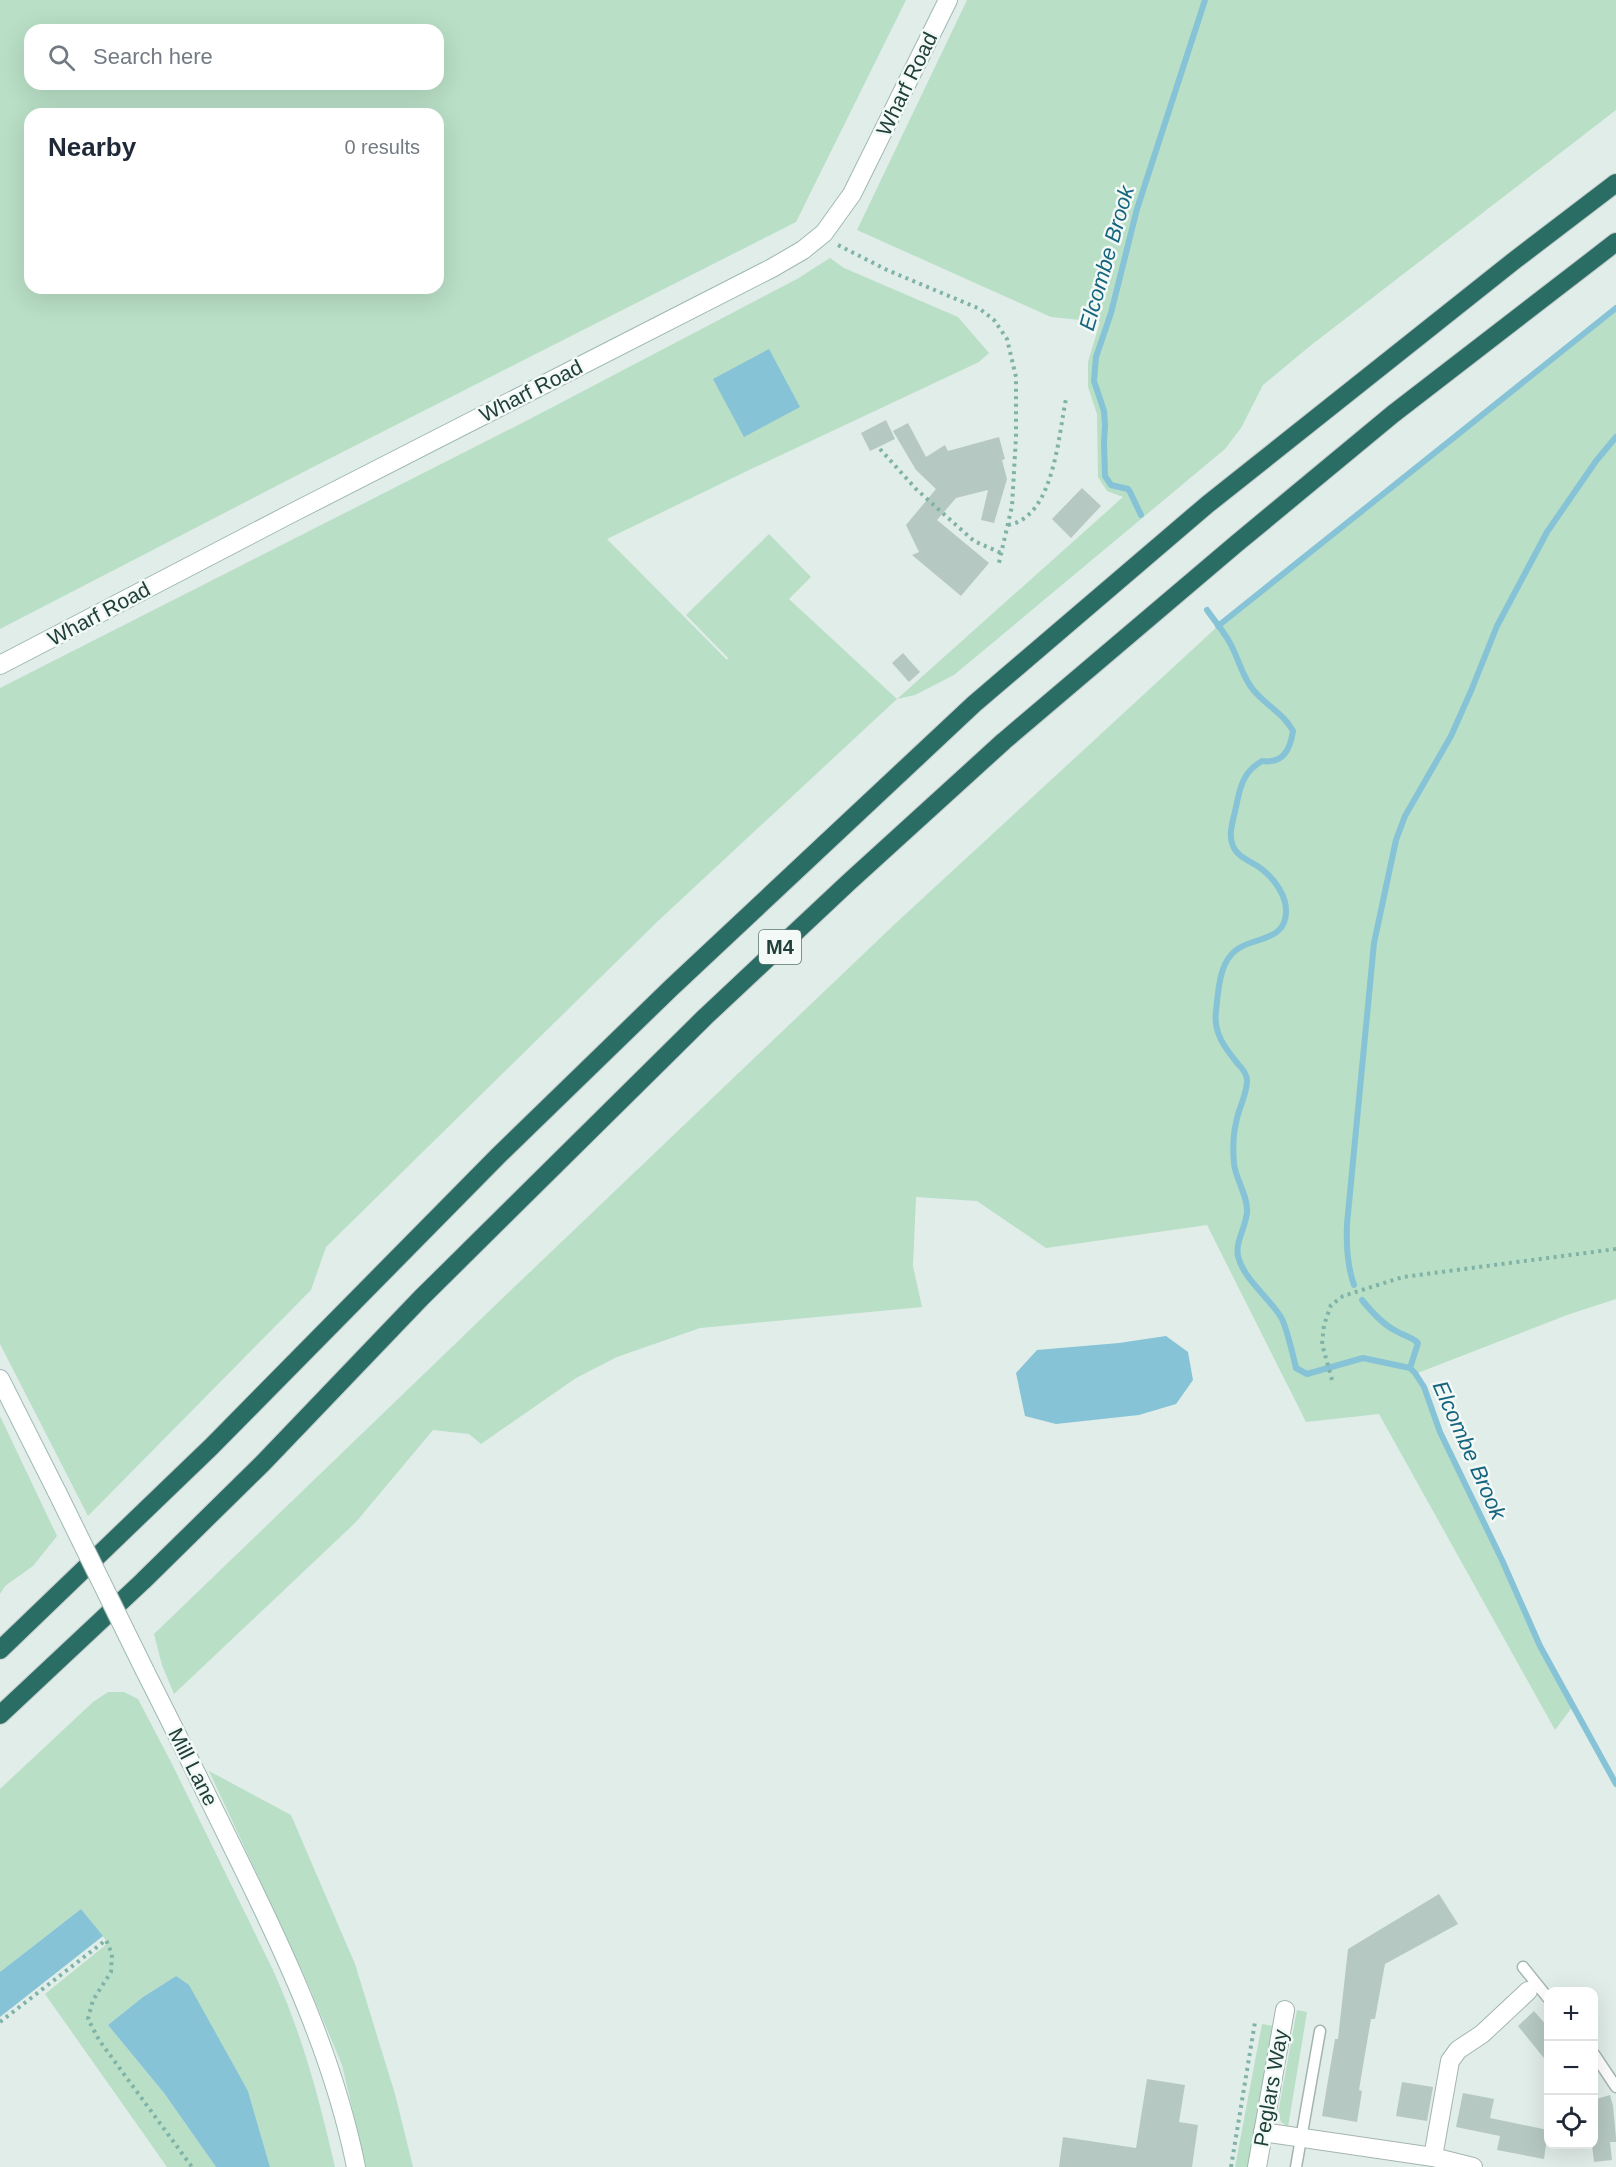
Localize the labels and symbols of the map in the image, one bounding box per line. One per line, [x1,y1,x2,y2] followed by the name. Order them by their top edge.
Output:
[872,28,941,139] street label: Wharf Road
[1074,182,1139,333] water label: Elcombe Brook
[476,355,586,426] street label: Wharf Road
[44,577,154,650] street label: Wharf Road
[759,930,801,964] road number: M4
[1428,1377,1512,1524] water label: Elcombe Brook
[164,1724,223,1809] street label: Mill Lane
[1249,2027,1292,2148] street label: Peglars Way

